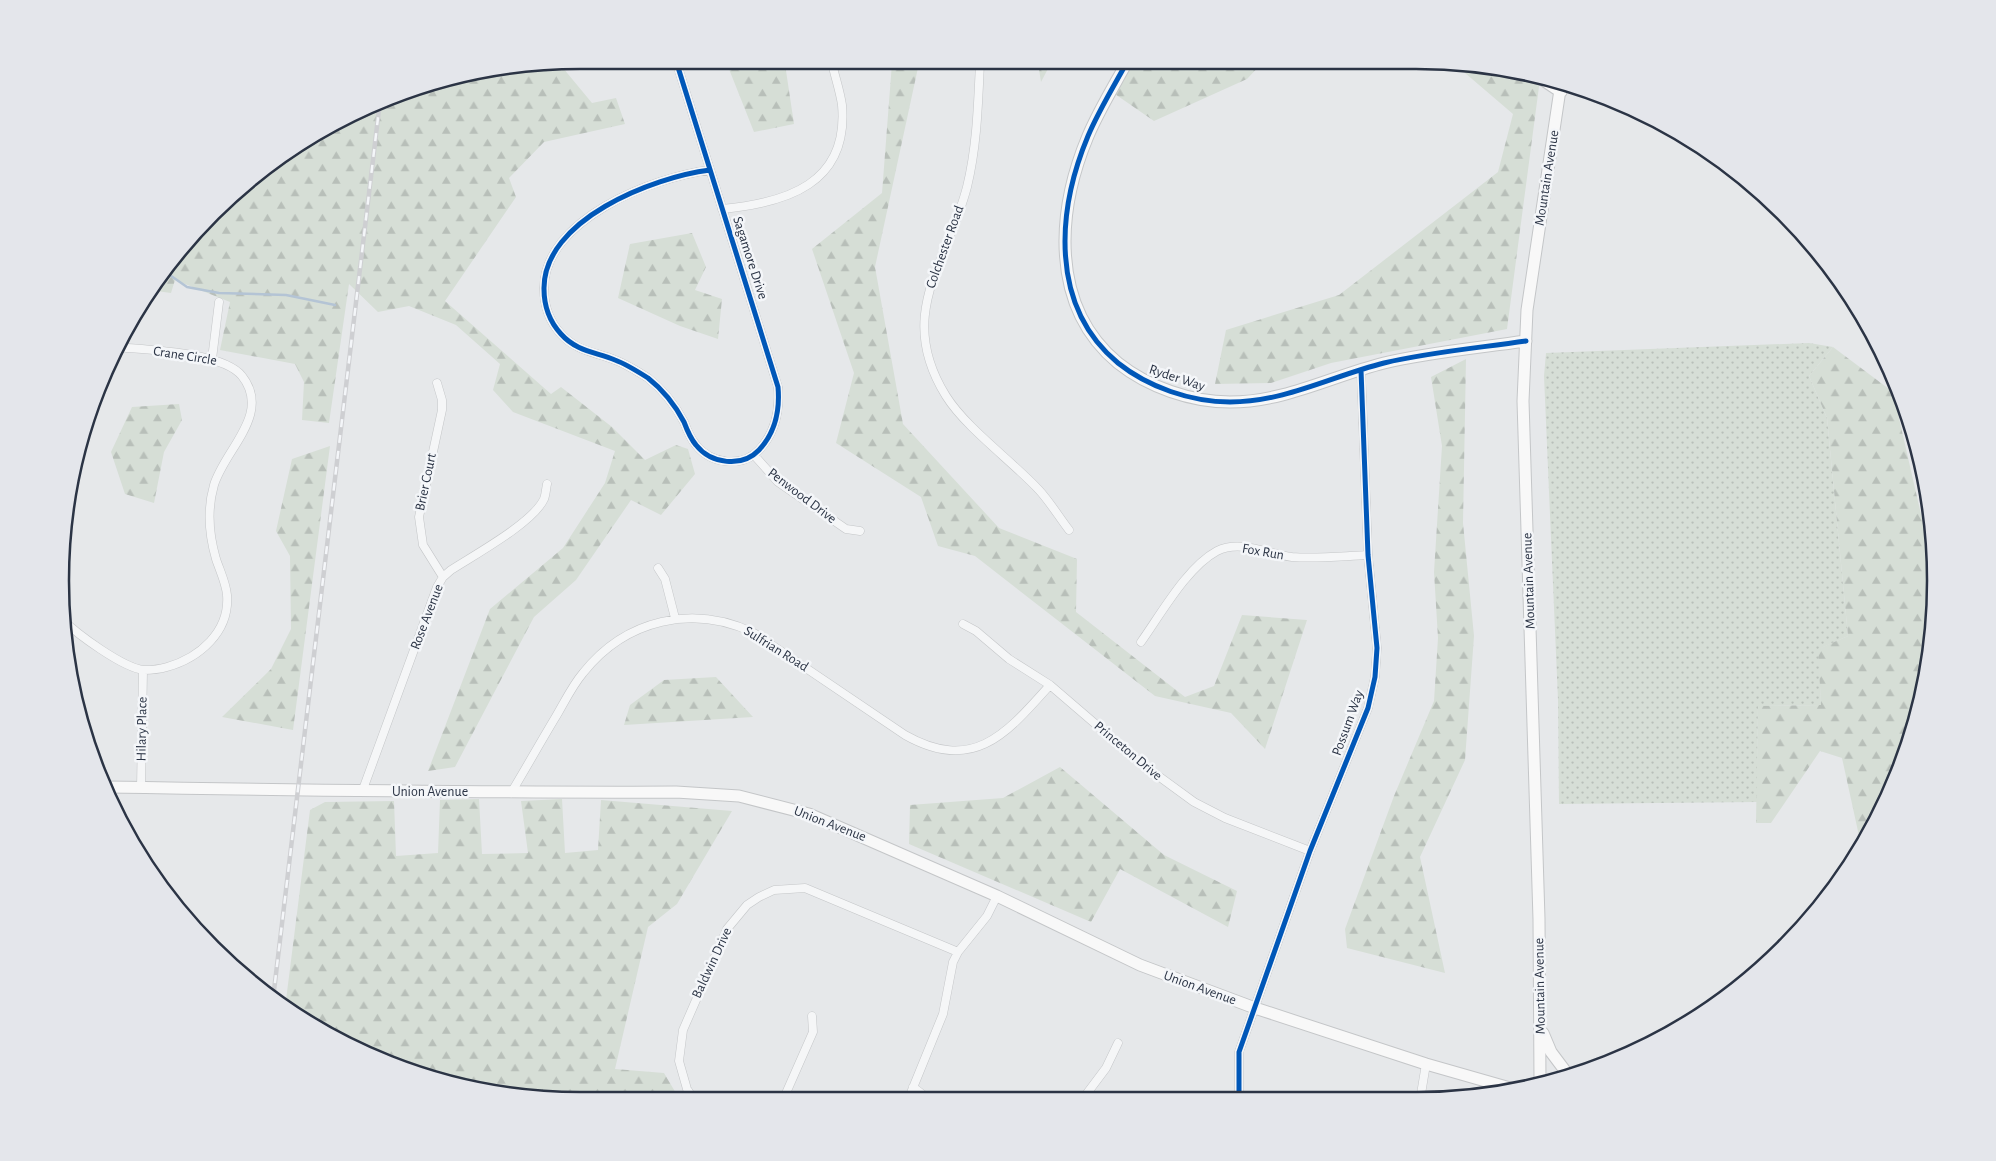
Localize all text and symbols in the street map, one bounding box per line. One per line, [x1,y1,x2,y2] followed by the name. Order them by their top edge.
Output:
[1533,129,1561,227] street label: Mountain Avenue
[924,204,966,290] street label: Colchester Road
[730,215,770,301] street label: Sagamore Drive
[152,344,218,368] street label: Crane Circle
[1147,362,1207,394] street label: Ryder Way
[413,451,439,512] street label: Brier Court
[765,466,839,526] street label: Penwood Drive
[1520,533,1538,629] street label: Mountain Avenue
[1241,541,1285,563] street label: Fox Run
[408,582,446,652] street label: Rose Avenue
[741,624,811,674] street label: Sulfrian Road
[1330,688,1366,758] street label: Possum Way
[134,696,150,762] street label: Hilary Place
[1091,719,1165,783] street label: Princeton Drive
[392,785,468,799] street label: Union Avenue
[792,804,868,844] street label: Union Avenue
[690,926,734,1000] street label: Baldwin Drive
[1532,938,1548,1034] street label: Mountain Avenue
[1162,968,1238,1008] street label: Union Avenue

